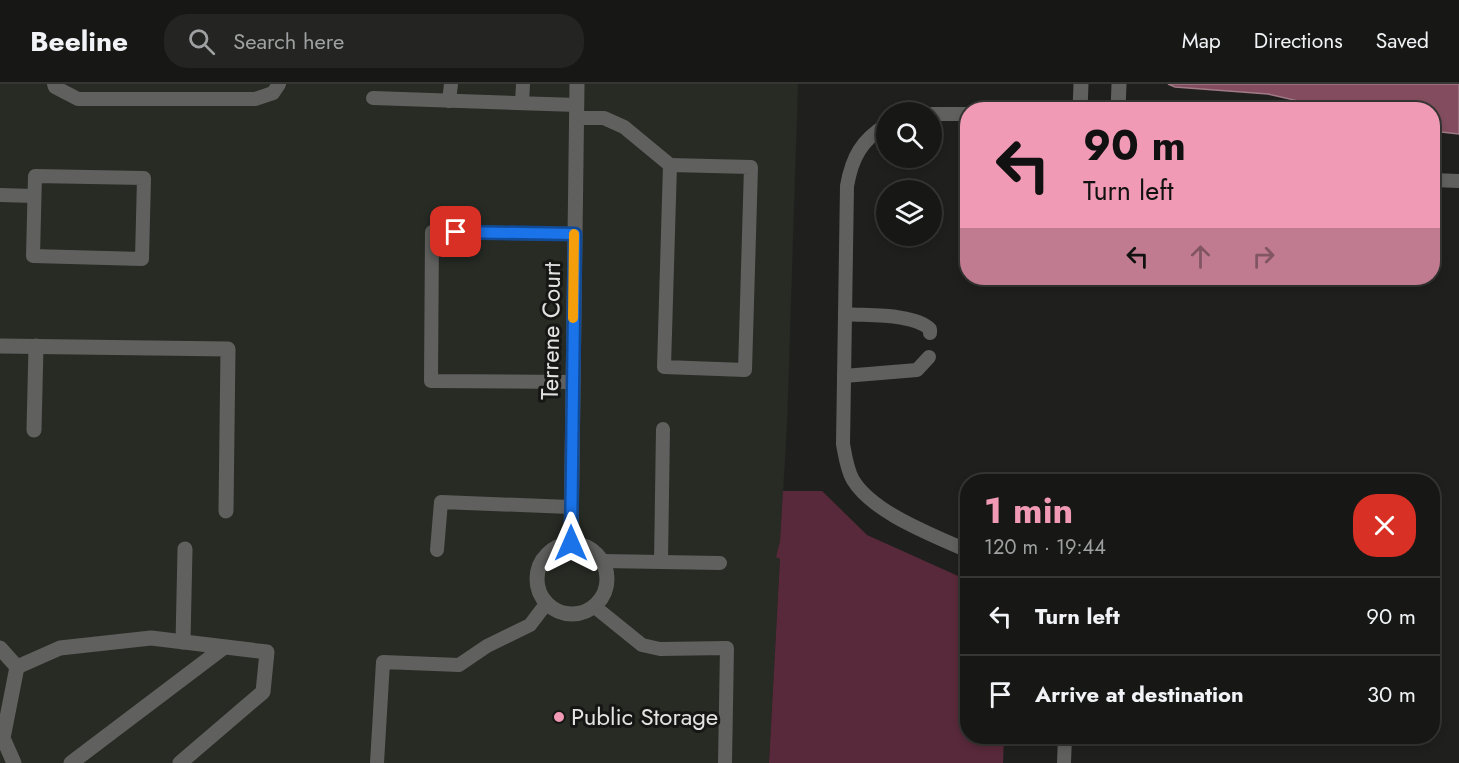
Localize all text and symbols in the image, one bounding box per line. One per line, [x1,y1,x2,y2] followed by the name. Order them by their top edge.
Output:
[164,14,584,68] search box
[30,21,128,62] text: Beeline
[185,25,218,58] icon: search
[233,25,344,57] text: Search here
[1182,26,1221,56] text: Map
[1254,26,1343,56] text: Directions
[1376,26,1429,56] text: Saved
[876,102,942,246] map controls
[876,102,942,168] button: search
[1083,115,1186,176] text: 90 m
[984,126,1062,204] icon: left
[1083,171,1173,210] text: Turn left
[876,180,942,246] button: layers
[430,206,481,257] pin
[439,215,472,248] icon: arrive
[1121,240,1154,273] icon: left
[1184,240,1217,273] icon: ahead
[1247,240,1280,273] icon: right
[532,262,569,400] street label: Terrene Court
[984,484,1073,536] text: 1 min
[1353,494,1416,557] button: close
[539,511,603,575] position arrow
[984,533,1106,562] text: 120 m · 19:44
[984,600,1017,633] icon: left
[1035,600,1120,632] text: Turn left
[1366,600,1416,632] text: 90 m
[984,678,1017,711] icon: arrive
[1035,678,1244,710] text: Arrive at destination
[1367,678,1416,710] text: 30 m
[571,699,718,734] place label: Public Storage
[552,710,566,724] marker: Public Storage

